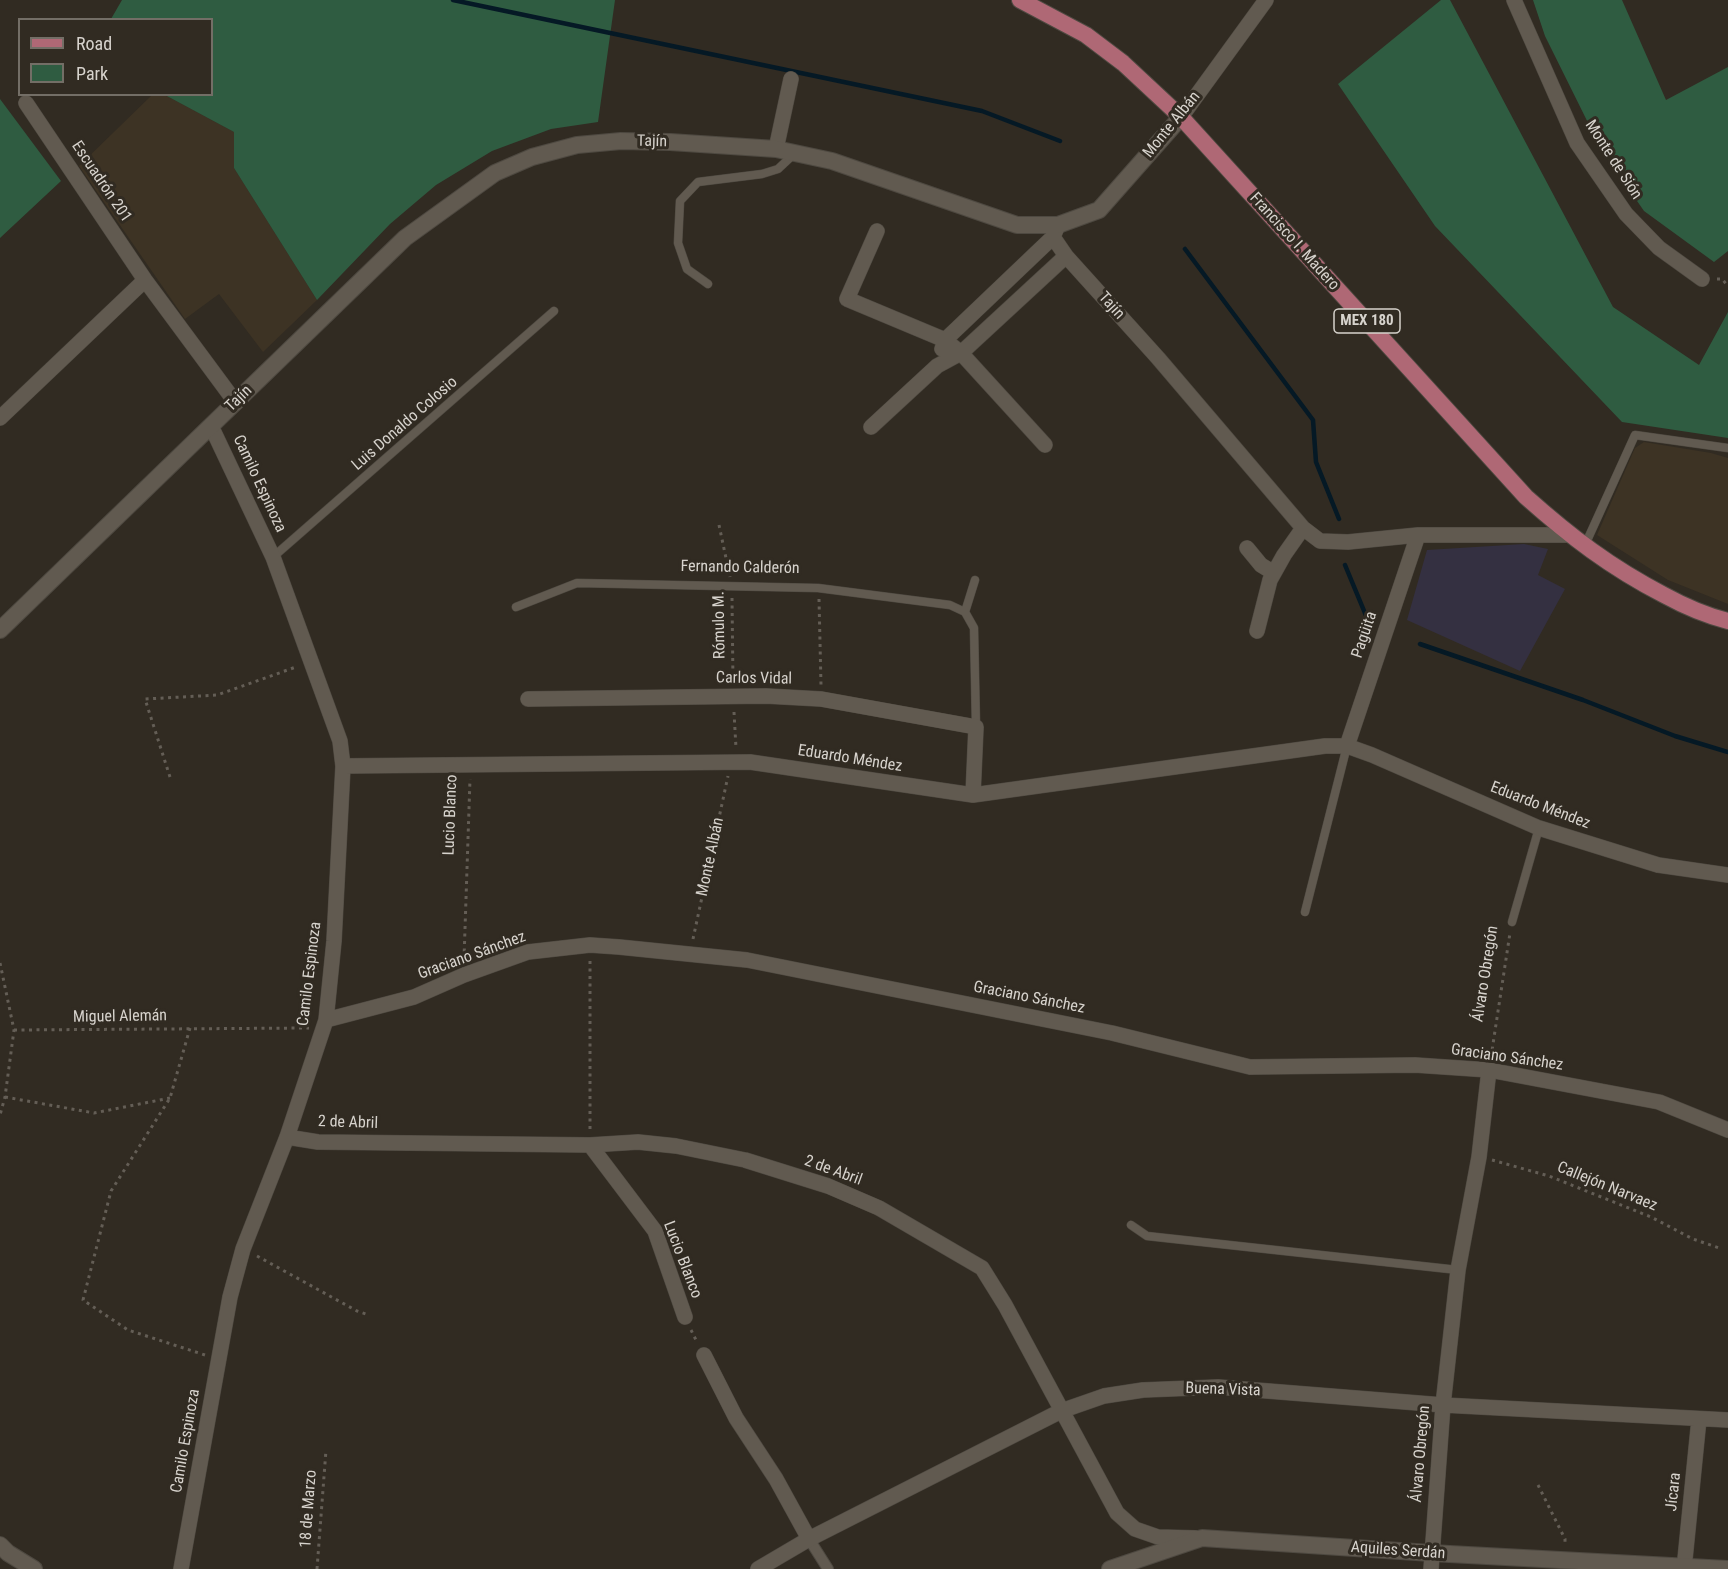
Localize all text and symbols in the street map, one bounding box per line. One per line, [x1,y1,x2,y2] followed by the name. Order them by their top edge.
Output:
[18,18,213,96] legend
[76,33,112,54] text: Road
[76,63,108,84] text: Park
[1139,88,1205,162] street label: Monte Albán
[1580,117,1646,203] street label: Monte de Sión
[637,132,667,152] street label: Tajín
[67,138,135,226] street label: Escuadrón 201
[1245,189,1343,295] street label: Francisco I. Madero
[1094,288,1128,324] street label: Tajín
[1334,309,1400,333] road number: MEX 180
[348,373,462,475] street label: Luis Donaldo Colosio
[221,382,257,416] street label: Tajín
[228,432,290,536] street label: Camilo Espinoza
[680,557,800,579] street label: Fernando Calderón
[710,591,730,659] street label: Rómulo M.
[1348,609,1382,661] street label: Pagüita
[716,669,792,689] street label: Carlos Vidal
[796,741,904,777] street label: Eduardo Méndez
[440,774,462,856] street label: Lucio Blanco
[1487,778,1593,834] street label: Eduardo Méndez
[693,816,729,898] street label: Monte Albán
[294,921,326,1027] street label: Camilo Espinoza
[1469,925,1503,1023] street label: Álvaro Obregón
[416,928,528,984] street label: Graciano Sánchez
[972,978,1086,1018] street label: Graciano Sánchez
[73,1007,167,1027] street label: Miguel Alemán
[1450,1041,1564,1075] street label: Graciano Sánchez
[318,1112,378,1134] street label: 2 de Abril
[802,1152,864,1190] street label: 2 de Abril
[1554,1158,1660,1216] street label: Callejón Narvaez
[659,1219,705,1301] street label: Lucio Blanco
[1185,1379,1261,1401] street label: Buena Vista
[167,1388,205,1494] street label: Camilo Espinoza
[1407,1405,1435,1503] street label: Álvaro Obregón
[297,1469,321,1549] street label: 18 de Marzo
[1662,1472,1686,1512] street label: Jícara
[1350,1538,1446,1564] street label: Aquiles Serdán

